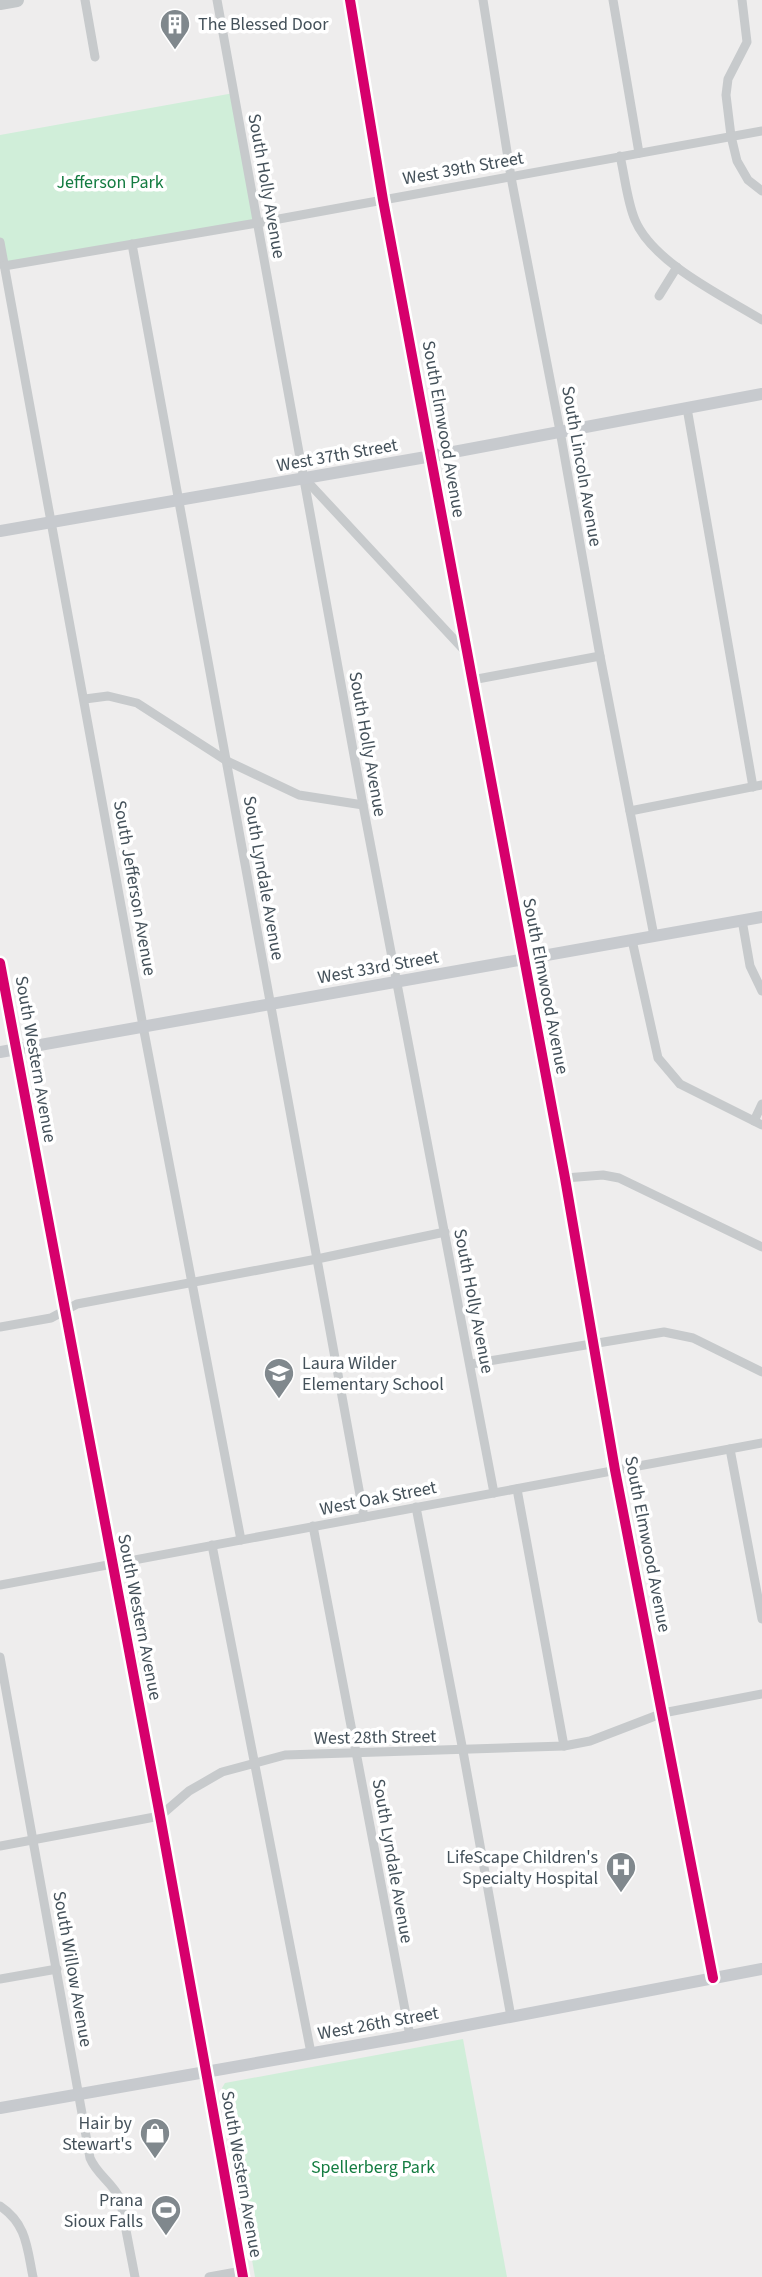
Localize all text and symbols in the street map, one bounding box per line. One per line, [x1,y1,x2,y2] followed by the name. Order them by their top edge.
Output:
[158,7,192,51] building icon: The Blessed Door
[198,12,329,37] place label: The Blessed Door
[241,112,292,261] street label: South Holly Avenue
[401,146,526,191] street label: West 39th Street
[56,170,164,195] park label: Jefferson Park
[416,339,471,520] street label: South Elmwood Avenue
[555,384,608,548] street label: South Lincoln Avenue
[275,433,400,478] street label: West 37th Street
[342,670,393,819] street label: South Holly Avenue
[237,794,290,962] street label: South Lyndale Avenue
[107,798,162,978] street label: South Jefferson Avenue
[516,896,575,1076] street label: South Elmwood Avenue
[316,945,441,990] street label: West 33rd Street
[9,974,62,1144] street label: South Western Avenue
[447,1227,500,1376] street label: South Holly Avenue
[302,1351,444,1397] place label: Laura Wilder Elementary School
[262,1356,296,1400] school or university icon: Laura Wilder Elementary School
[618,1454,677,1634] street label: South Elmwood Avenue
[318,1475,439,1522] street label: West Oak Street
[111,1532,168,1702] street label: South Western Avenue
[314,1724,436,1751] street label: West 28th Street
[366,1777,419,1945] street label: South Lyndale Avenue
[446,1845,598,1891] place label: LifeScape Children's Specialty Hospital
[604,1850,638,1894] hospital icon: LifeScape Children's Specialty Hospital
[46,1889,99,2049] street label: South Willow Avenue
[316,2001,441,2046] street label: West 26th Street
[215,2089,268,2259] street label: South Western Avenue
[62,2111,133,2157] place label: Hair by Stewart's
[138,2116,172,2160] shop icon: Hair by Stewart's
[311,2155,435,2180] park label: Spellerberg Park
[64,2188,143,2234] place label: Prana Sioux Falls
[149,2193,183,2237] sports icon: Prana Sioux Falls

